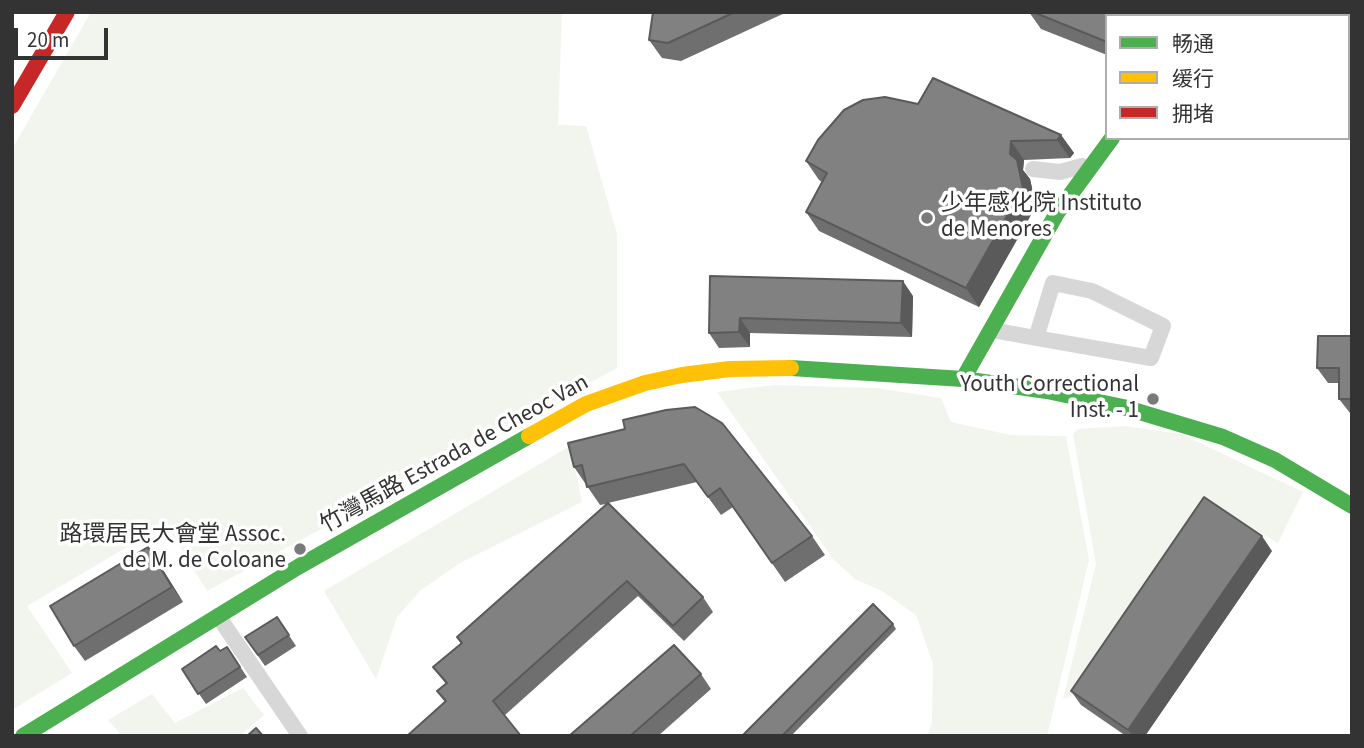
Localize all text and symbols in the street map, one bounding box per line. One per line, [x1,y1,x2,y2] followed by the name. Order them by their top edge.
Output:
[18,14,112,58] scale bar
[1105,14,1350,140] legend
[27,25,69,55] text: 20 m
[1172,29,1214,59] text: 畅通
[1172,64,1214,94] text: 缓行
[1172,99,1214,129] text: 拥堵
[941,191,1142,245] place label: 少年感化院 Instituto de Menores
[919,210,935,226] marker: 少年感化院 Instituto de Menores
[316,370,594,540] street label: 竹灣馬路 Estrada de Cheoc Van
[960,372,1139,426] place label: Youth Correctional Inst. - 1
[1145,391,1161,407] marker: Youth Correctional Inst. - 1
[59,522,286,576] place label: 路環居民大會堂 Assoc. de M. de Coloane
[292,541,308,557] marker: 路環居民大會堂 Assoc. de M. de Coloane

